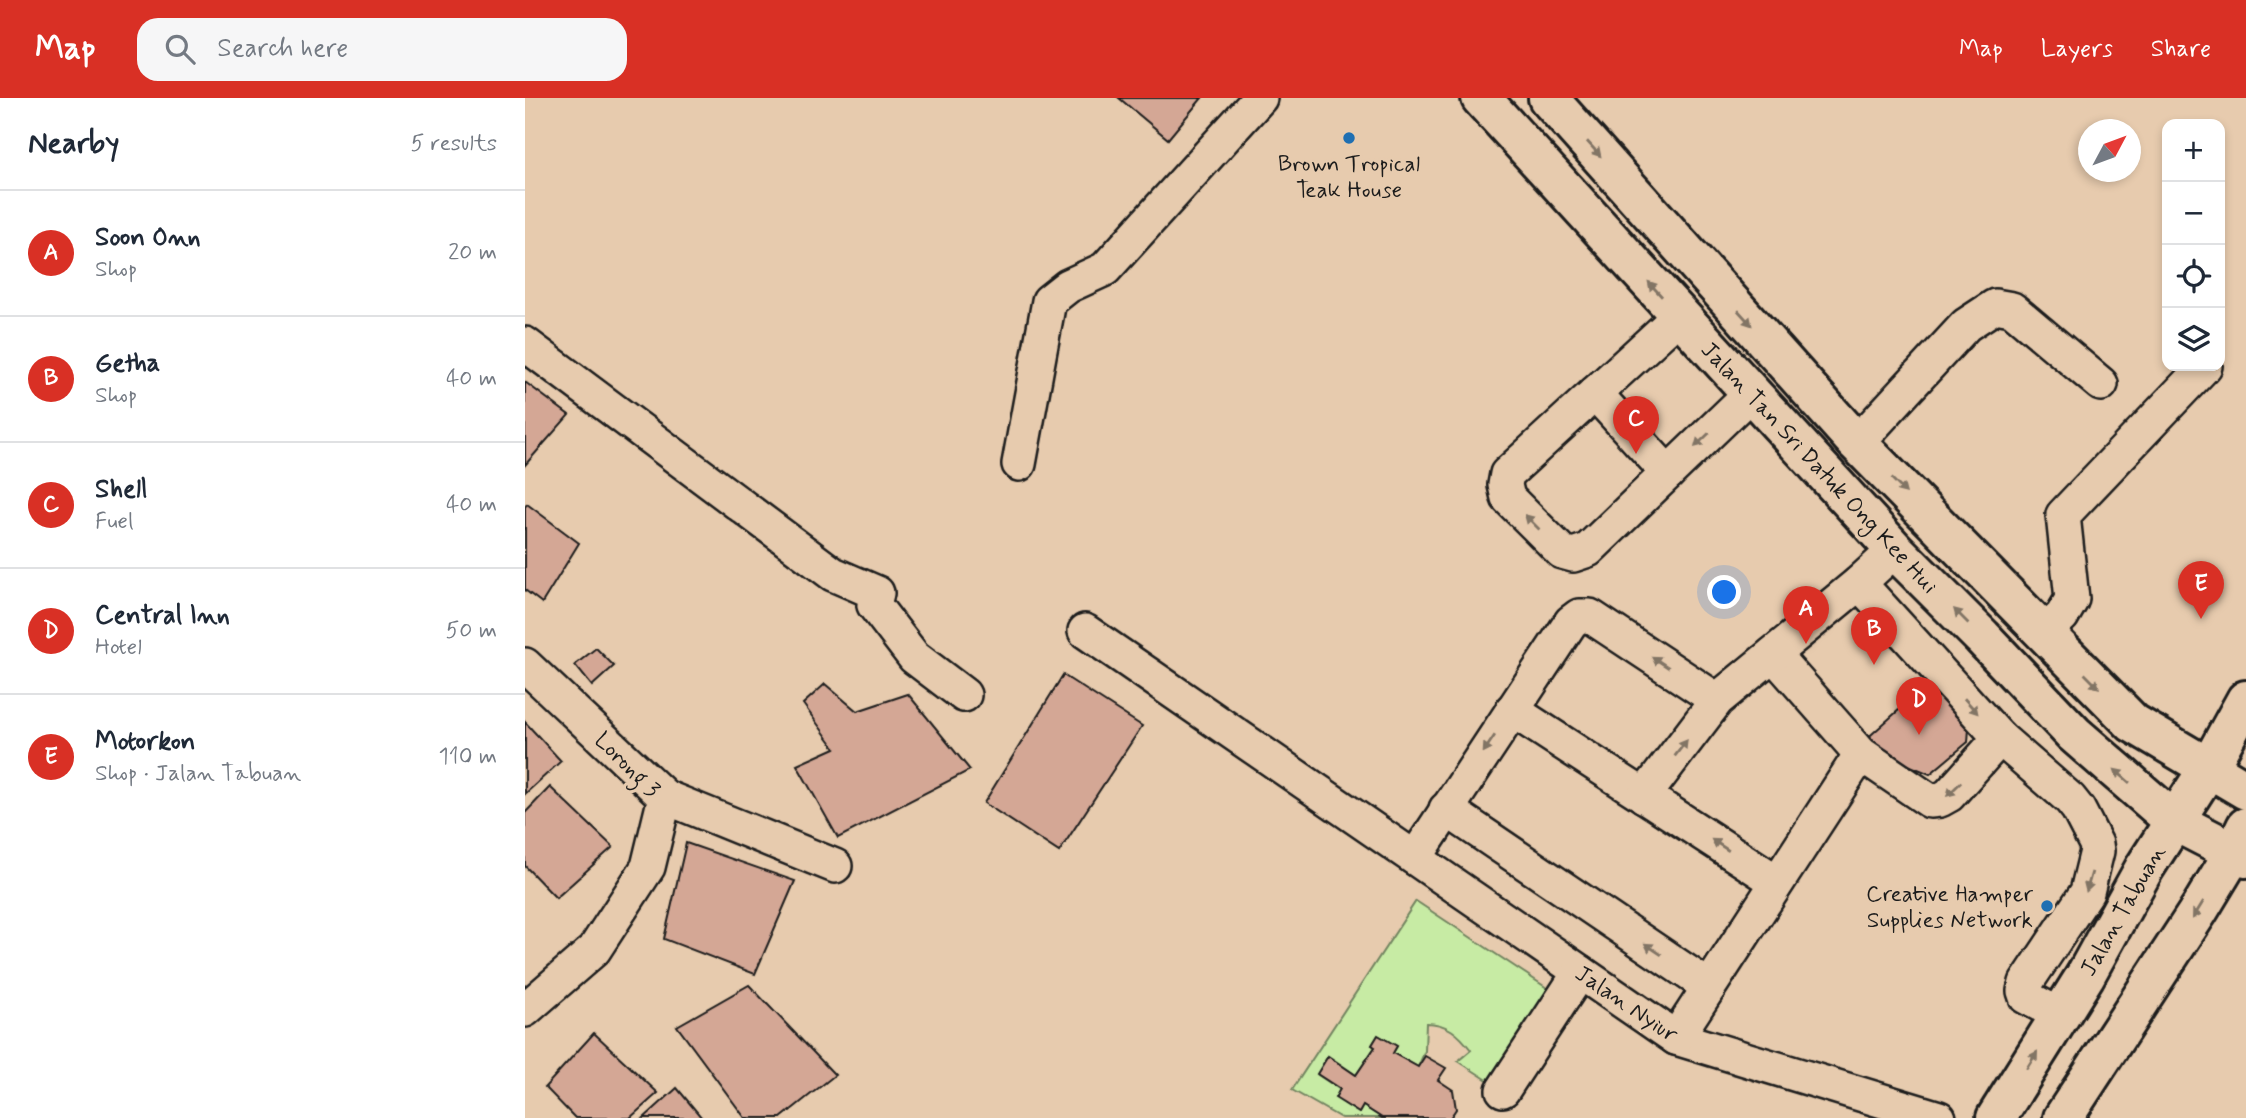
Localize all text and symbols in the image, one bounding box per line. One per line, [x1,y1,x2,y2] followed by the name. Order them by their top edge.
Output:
[137,18,627,81] search box
[35,27,95,71] text: Map
[161,30,199,68] icon: search
[217,32,348,66] text: Search here
[1959,34,2003,65] text: Map
[2041,34,2113,65] text: Layers
[2151,34,2211,65] text: Share
[2078,119,2141,182] north arrow
[2162,119,2225,371] map controls
[2162,119,2225,182] button: +
[28,124,119,163] text: Nearby
[411,129,497,159] text: 5 results
[1341,130,1357,146] marker: Brown Tropical Teak House
[1586,140,1602,158] one-way arrow
[1278,150,1420,206] place label: Brown Tropical Teak House
[2162,182,2225,245] button: −
[95,221,201,255] text: Soon Onn
[43,238,59,268] text: A
[448,238,497,268] text: 20 m
[2162,245,2225,308] button: locate
[95,255,137,285] text: Shop
[1647,281,1663,298] one-way arrow
[2162,308,2225,371] button: layers
[1737,310,1753,327] one-way arrow
[1692,336,1944,602] street label: Jalan Tan Sri Datuk Ong Kee Hui
[95,347,160,381] text: Getha
[44,364,58,394] text: B
[446,364,497,394] text: 40 m
[95,381,137,411] text: Shop
[1613,396,1659,454] pin: C
[1694,432,1711,448] one-way arrow
[95,473,147,507] text: Shell
[1891,477,1907,494] one-way arrow
[43,490,59,520] text: C
[446,490,497,520] text: 40 m
[95,507,134,537] text: Fuel
[1524,514,1540,530] one-way arrow
[2178,561,2224,619] pin: E
[1707,575,1741,609] your location
[1783,586,1829,644] pin: A
[95,599,230,633] text: Central Inn
[1851,607,1897,665] pin: B
[1953,607,1970,624] one-way arrow
[43,616,59,646] text: D
[446,616,497,646] text: 50 m
[95,633,142,663] text: Hotel
[1651,655,1669,669] one-way arrow
[2083,673,2100,690] one-way arrow
[1896,677,1942,735] pin: D
[1963,697,1979,715] one-way arrow
[95,725,195,759] text: Motorkon
[586,726,666,806] street label: Lorong 3
[1483,734,1496,754] one-way arrow
[1673,739,1687,757] one-way arrow
[44,742,58,772] text: E
[438,742,497,772] text: 110 m
[95,759,301,789] text: Shop · Jalan Tabuan
[2113,768,2131,784] one-way arrow
[1946,780,1963,796] one-way arrow
[1710,839,1730,852] one-way arrow
[2074,840,2173,982] street label: Jalan Tabuan
[2083,871,2094,893] one-way arrow
[1866,880,2033,936] place label: Creative Hamper Supplies Network
[2039,898,2055,914] marker: Creative Hamper Supplies Network
[2192,901,2205,920] one-way arrow
[1644,942,1662,956] one-way arrow
[1569,959,1683,1050] street label: Jalan Nyiur
[2026,1051,2039,1070] one-way arrow

